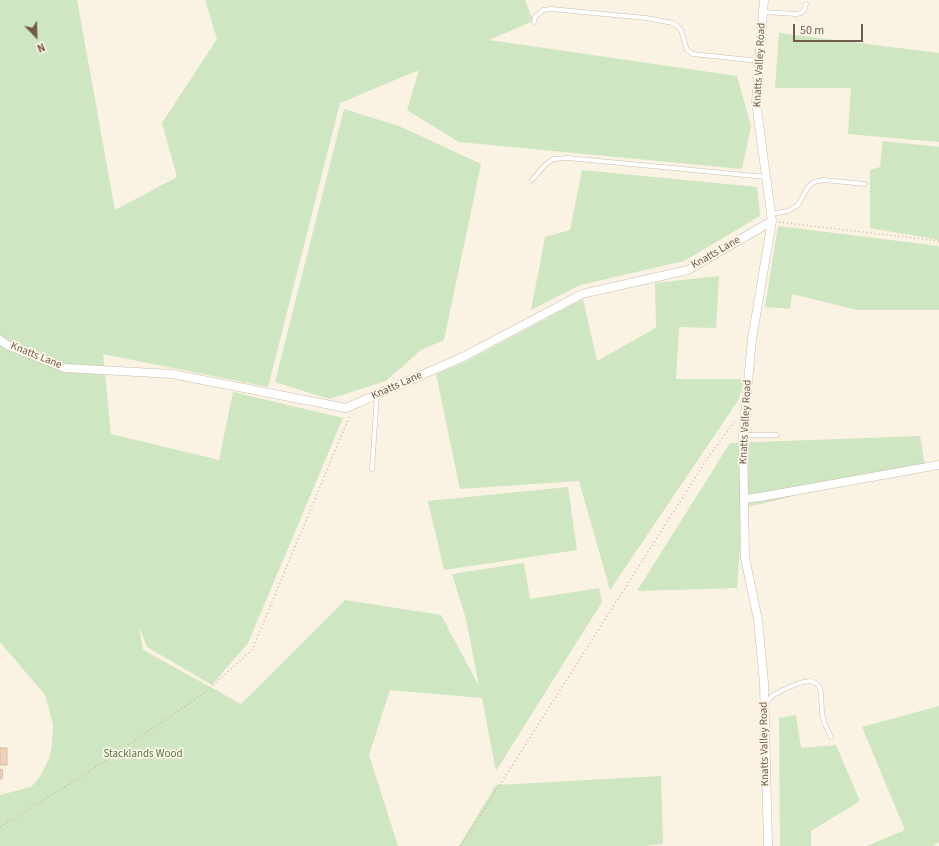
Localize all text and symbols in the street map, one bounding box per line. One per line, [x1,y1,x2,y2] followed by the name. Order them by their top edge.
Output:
[16,16,56,56] north arrow
[795,16,865,42] scale bar
[751,22,769,108] street label: Knatts Valley Road
[800,22,824,39] text: 50 m
[35,39,47,56] text: N
[689,234,743,272] street label: Knatts Lane
[8,340,64,372] street label: Knatts Lane
[370,369,424,403] street label: Knatts Lane
[737,379,755,465] street label: Knatts Valley Road
[758,702,772,786] street label: Knatts Valley Road
[103,748,183,762] park label: Stacklands Wood

